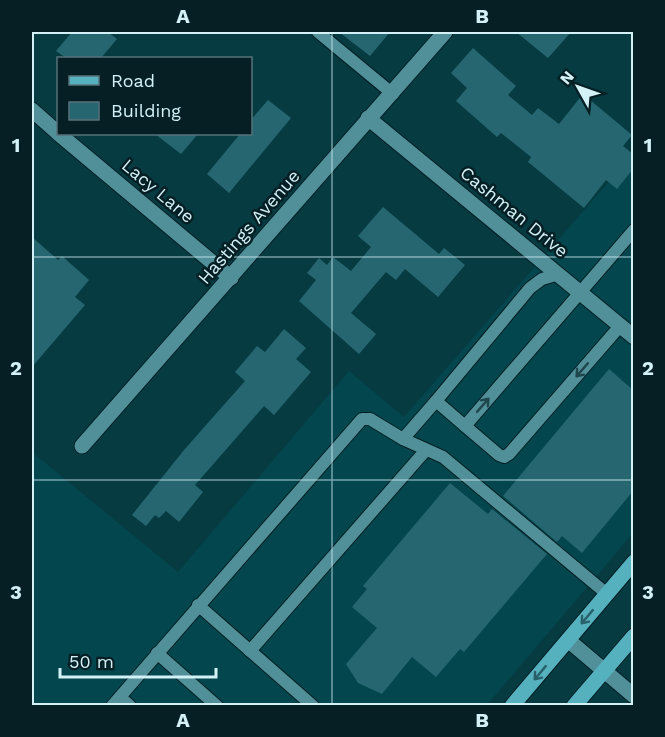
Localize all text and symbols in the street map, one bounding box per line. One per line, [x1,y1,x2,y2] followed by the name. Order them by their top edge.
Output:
[176,4,190,28] text: A
[475,4,489,28] text: B
[57,57,252,135] legend
[548,57,608,117] north arrow
[556,67,578,88] text: N
[111,70,155,91] text: Road
[111,100,181,121] text: Building
[12,133,20,157] text: 1
[644,133,652,157] text: 1
[118,154,199,227] street label: Lacy Lane
[456,162,572,261] street label: Cashman Drive
[193,165,304,288] street label: Hastings Avenue
[10,356,22,380] text: 2
[642,356,654,380] text: 2
[575,362,589,377] one-way arrow
[476,398,490,413] one-way arrow
[10,580,22,604] text: 3
[642,580,654,604] text: 3
[580,609,594,624] one-way arrow
[60,641,216,679] scale bar
[69,651,114,672] text: 50 m
[533,665,547,680] one-way arrow
[176,708,190,732] text: A
[475,708,489,732] text: B

